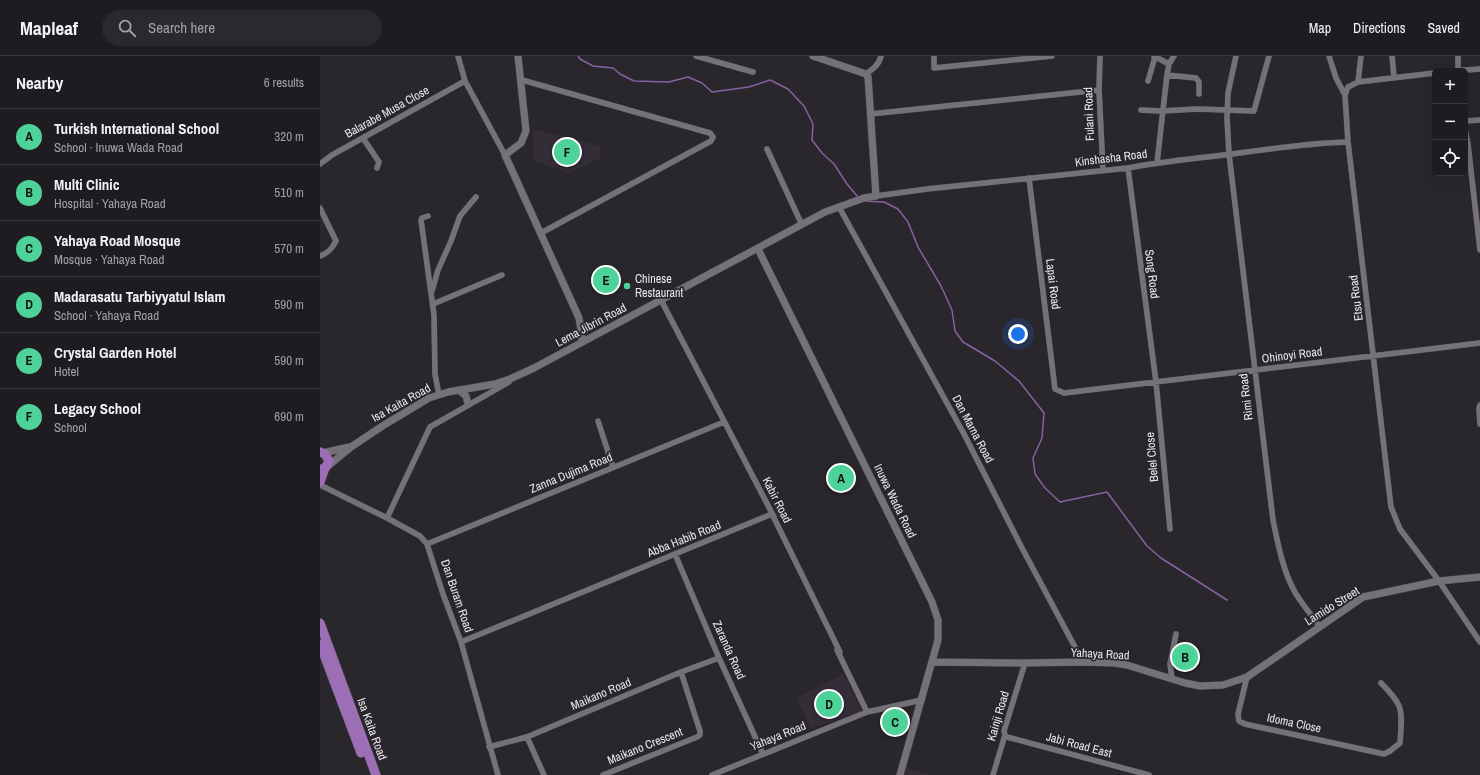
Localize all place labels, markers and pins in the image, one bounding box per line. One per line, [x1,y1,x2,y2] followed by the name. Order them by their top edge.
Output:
[554,137,580,167] pin: F
[593,265,619,295] pin: E
[635,271,683,301] place label: Chinese Restaurant
[622,281,632,291] marker: Chinese Restaurant
[828,463,854,493] pin: A
[1172,642,1198,672] pin: B
[816,689,842,719] pin: D
[882,707,908,737] pin: C

